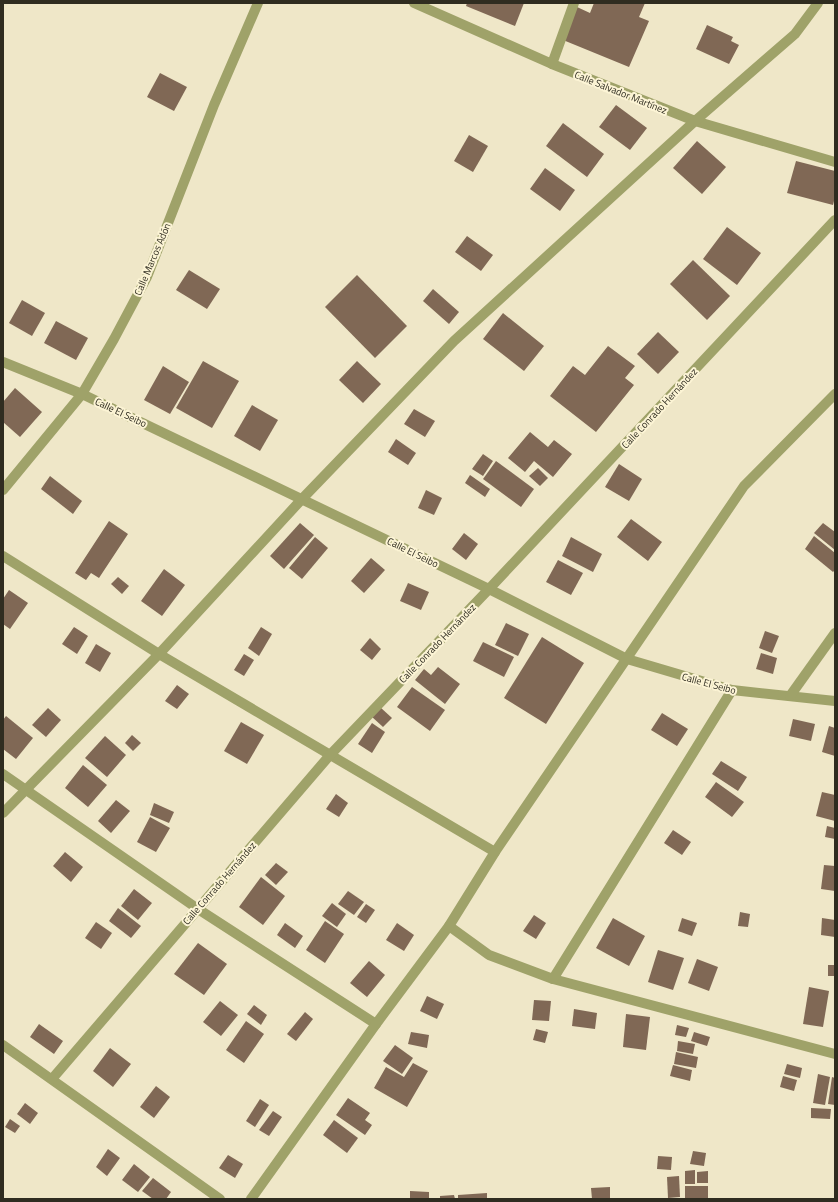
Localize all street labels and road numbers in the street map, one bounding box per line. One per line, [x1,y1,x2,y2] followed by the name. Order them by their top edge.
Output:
[572,67,670,118] street label: Calle Salvador Martínez
[130,221,174,298] street label: Calle Marcos Adón
[618,364,701,452] street label: Calle Conrado Hernández
[92,394,149,431] street label: Calle El Seibo
[385,534,441,571] street label: Calle El Seibo
[395,600,480,686] street label: Calle Conrado Hernández
[680,669,738,698] street label: Calle El Seibo
[179,838,260,928] street label: Calle Conrado Hernández

